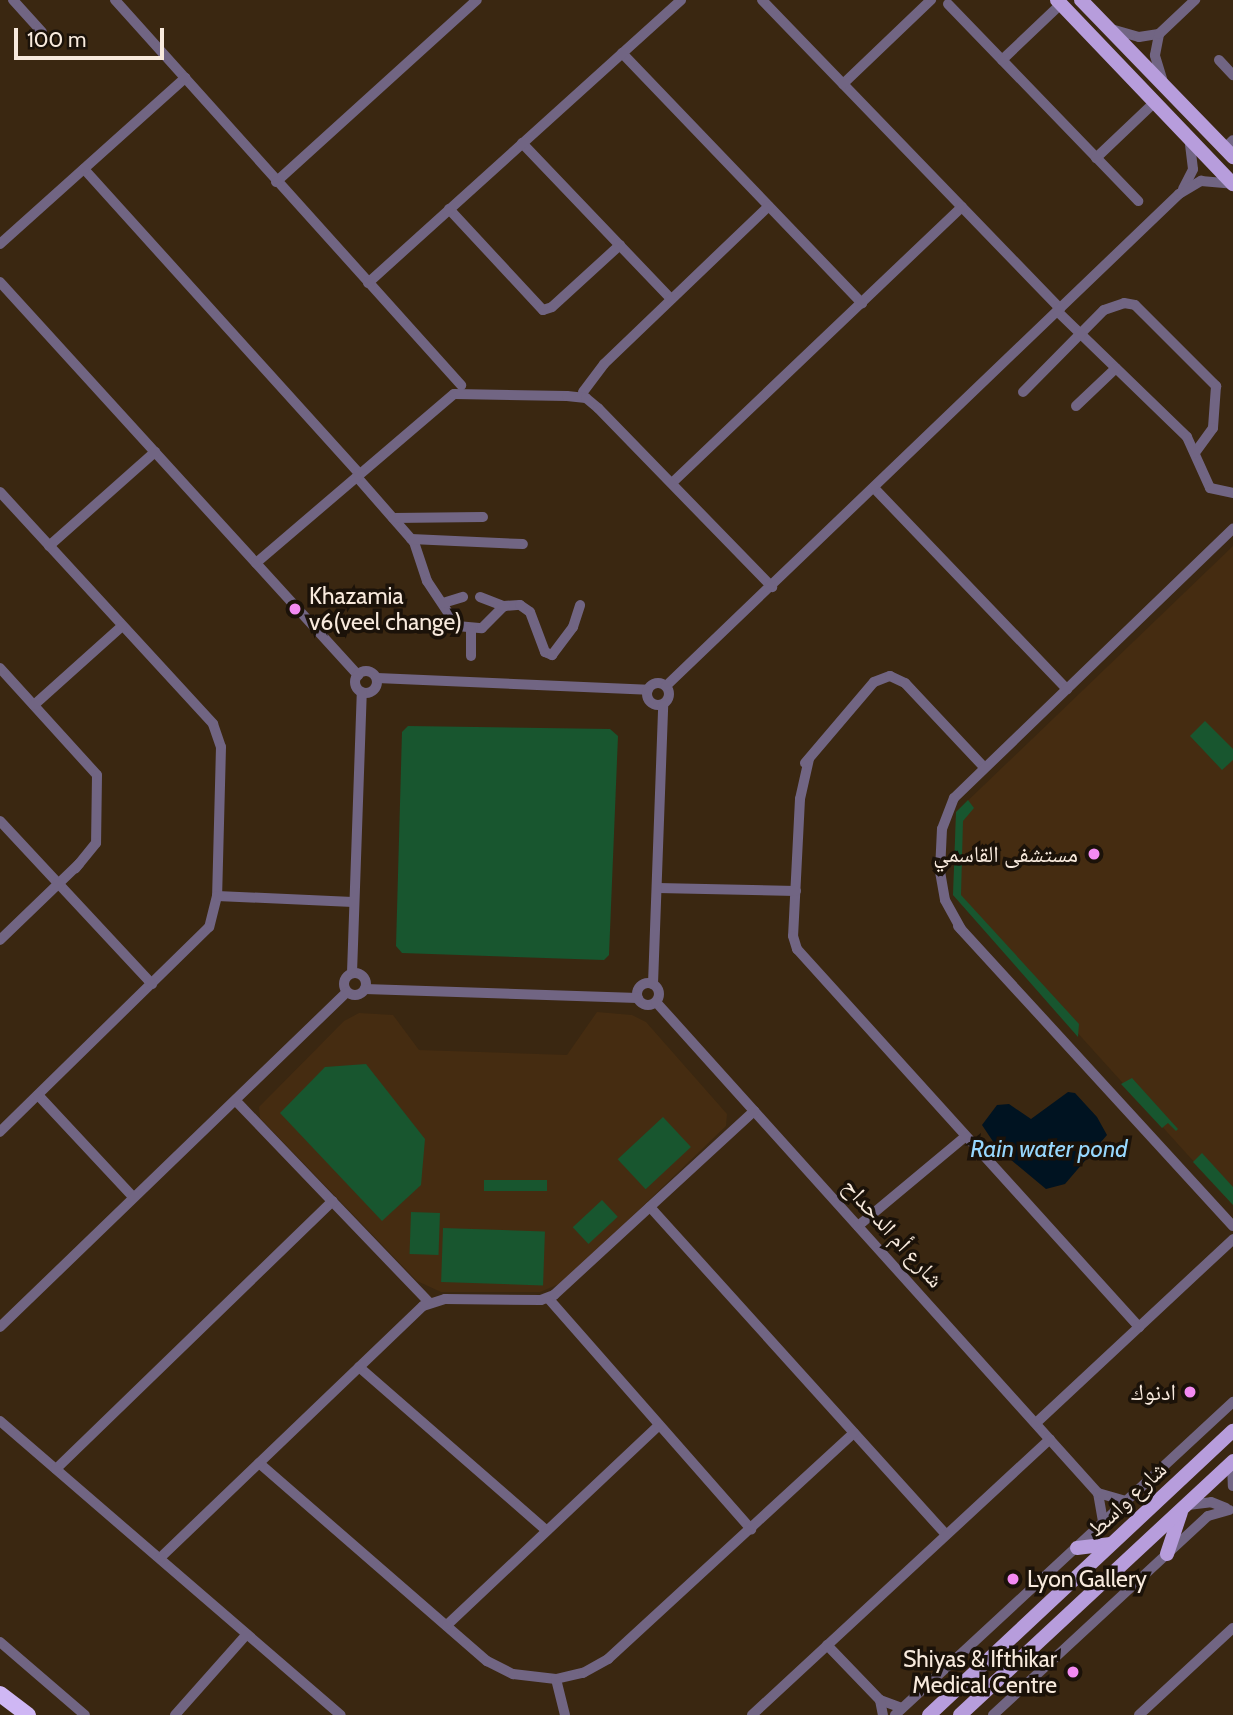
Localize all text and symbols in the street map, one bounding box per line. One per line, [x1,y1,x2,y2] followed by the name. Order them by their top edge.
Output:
[18,14,168,58] scale bar
[27,27,86,52] text: 100 m
[309,582,462,636] place label: Khazamia v6(veel change)
[287,601,303,617] marker: Khazamia v6(veel change)
[933,840,1078,868] place label: مستشفى القاسمي
[1084,844,1104,864] marker: مستشفى القاسمي
[970,1135,1128,1163] water label: Rain water pond
[837,1173,949,1293] street label: شارع أم الدحداح
[1131,1378,1176,1406] place label: ادنوك
[1182,1384,1198,1400] marker: ادنوك
[1082,1455,1172,1543] street label: شارع واسط
[1027,1565,1147,1593] place label: Lyon Gallery
[1005,1571,1021,1587] marker: Lyon Gallery
[903,1645,1057,1699] place label: Shiyas & Ifthikar Medical Centre
[1063,1662,1083,1682] marker: Shiyas & Ifthikar Medical Centre

